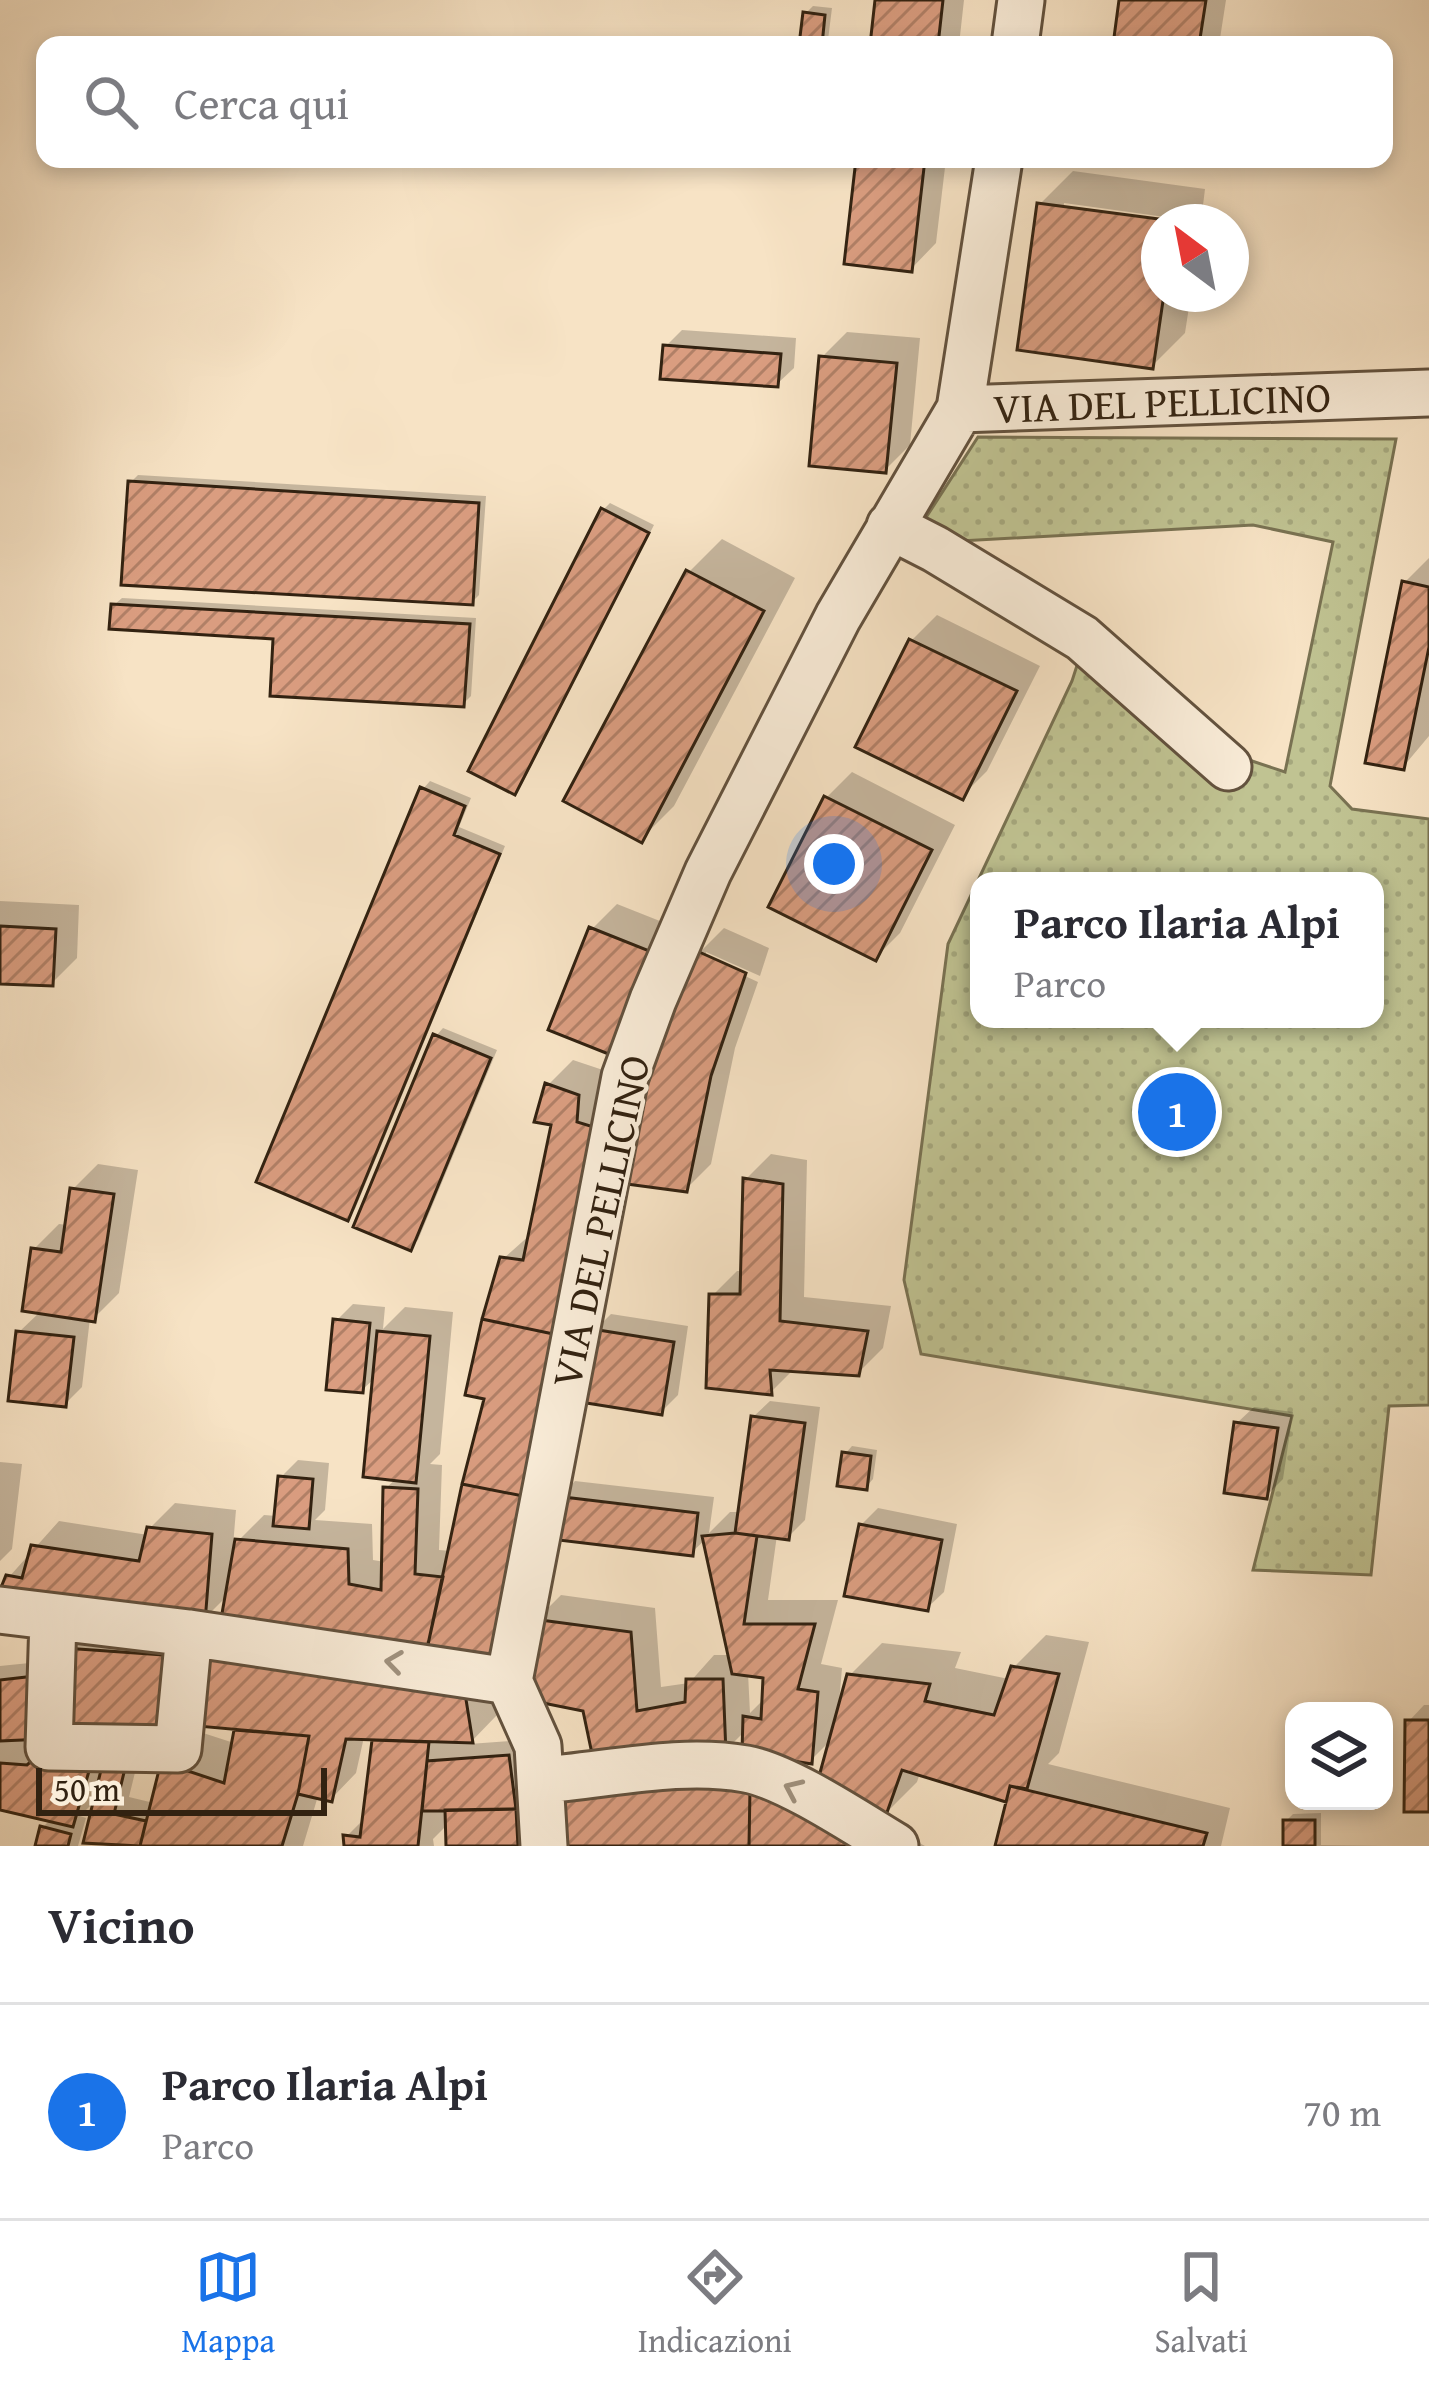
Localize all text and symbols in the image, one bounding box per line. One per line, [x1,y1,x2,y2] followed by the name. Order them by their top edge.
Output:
[36,36,1393,168] search box
[78,69,144,135] icon: search
[174,70,349,135] text: Cerca qui
[1141,204,1249,312] north arrow
[992,365,1332,438] street label: VIA DEL PELLICINO
[804,834,864,894] your location
[970,872,1384,1028] popup
[1014,889,1340,954] text: Parco Ilaria Alpi
[1014,954,1106,1011] text: Parco
[535,1049,664,1393] street label: VIA DEL PELLICINO
[1138,1067,1216,1157] pin: 1
[384,1650,404,1676] one-way arrow
[1285,1702,1393,1810] map controls
[1285,1702,1393,1810] button: layers
[36,1762,327,1815] scale bar
[54,1765,120,1813] text: 50 m
[784,1780,805,1803] one-way arrow
[48,1887,195,1962] text: Vicino
[162,2051,488,2116] text: Parco Ilaria Alpi
[77,2083,97,2140] text: 1
[1303,2083,1381,2140] text: 70 m
[162,2116,254,2173] text: Parco
[181,2244,275,2364] tab: Mappa
[638,2244,792,2364] tab: Indicazioni
[1154,2244,1248,2364] tab: Salvati

